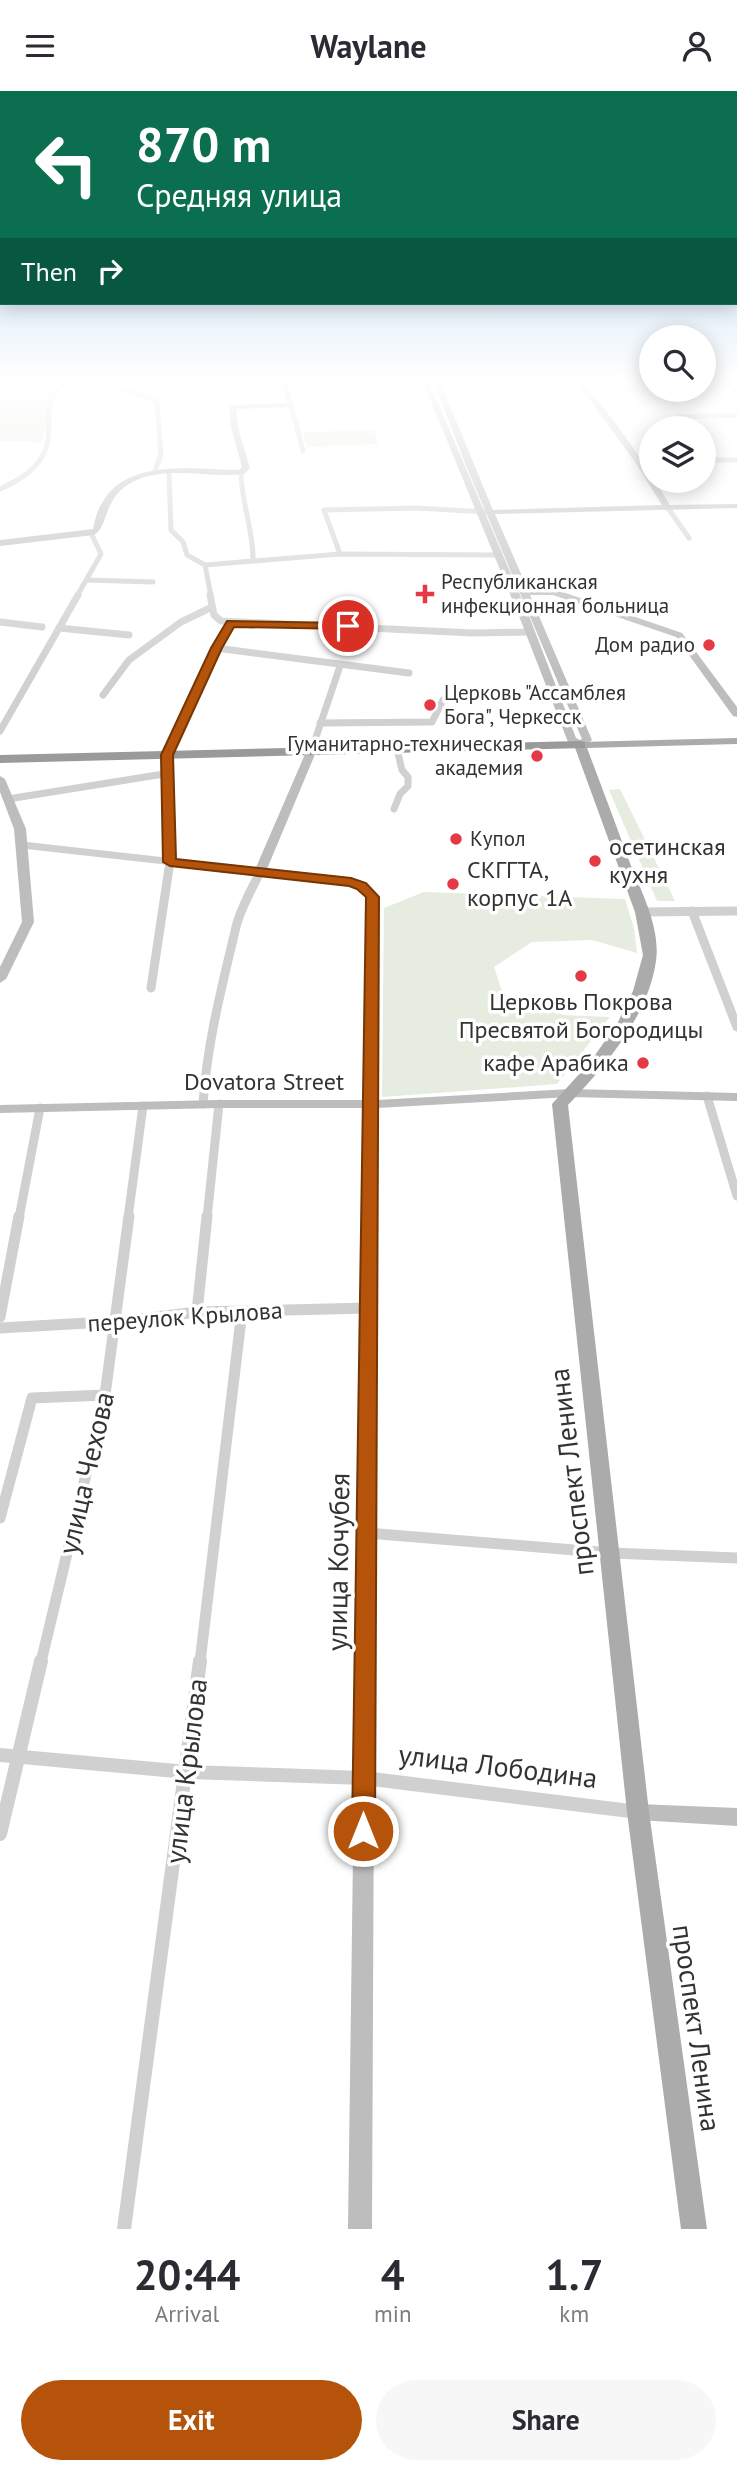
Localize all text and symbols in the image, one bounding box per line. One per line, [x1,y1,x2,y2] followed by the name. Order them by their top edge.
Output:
[310,25,427,67] text: Waylane
[21,27,59,65] icon: menu
[678,27,716,65] icon: person
[136,112,271,176] text: 870 m
[21,119,112,210] icon: left
[136,174,342,216] text: Средняя улица
[91,252,129,290] icon: right
[21,255,77,288] text: Then
[639,325,716,493] map controls
[639,325,716,402] button: search
[639,416,716,493] button: layers
[441,568,669,619] place label: Республиканская инфекционная больница
[415,584,435,604] marker: Республиканская инфекционная больница
[318,596,378,656] pin
[329,607,367,645] icon: arrive
[595,631,695,658] place label: Дом радио
[701,637,717,653] marker: Дом радио
[444,679,626,730] place label: Церковь "Ассамблея Бога", Черкесск
[422,697,438,713] marker: Церковь "Ассамблея Бога", Черкесск
[287,730,523,781] place label: Гуманитарно-техническая академия
[529,748,545,764] marker: Гуманитарно-техническая академия
[470,825,526,852] place label: Купол
[448,831,464,847] marker: Купол
[609,831,726,890] place label: осетинская кухня
[587,853,603,869] marker: осетинская кухня
[467,854,572,913] place label: СКГГТА, корпус 1А
[445,876,461,892] marker: СКГГТА, корпус 1А
[573,968,589,984] marker: Церковь Покрова Пресвятой Богородицы
[459,986,703,1045] place label: Церковь Покрова Пресвятой Богородицы
[483,1047,629,1078] place label: кафе Арабика
[635,1055,651,1071] marker: кафе Арабика
[184,1066,344,1097] street label: Dovatora Street
[86,1294,284,1339] street label: переулок Крылова
[539,1366,602,1578] street label: проспект Ленина
[49,1388,122,1558] street label: улица Чехова
[317,1473,358,1651] street label: улица Кочубея
[156,1676,215,1866] street label: улица Крылова
[396,1735,600,1796] street label: улица Лободина
[326,1794,400,1868] position arrow
[665,1922,730,2134] street label: проспект Ленина
[134,2247,240,2302] text: 20:44
[381,2247,405,2302] text: 4
[545,2247,603,2302] text: 1.7
[155,2299,219,2328] text: Arrival
[374,2299,411,2328] text: min
[559,2299,589,2328] text: km
[21,2380,362,2460] button: Exit
[376,2380,716,2460] button: Share

